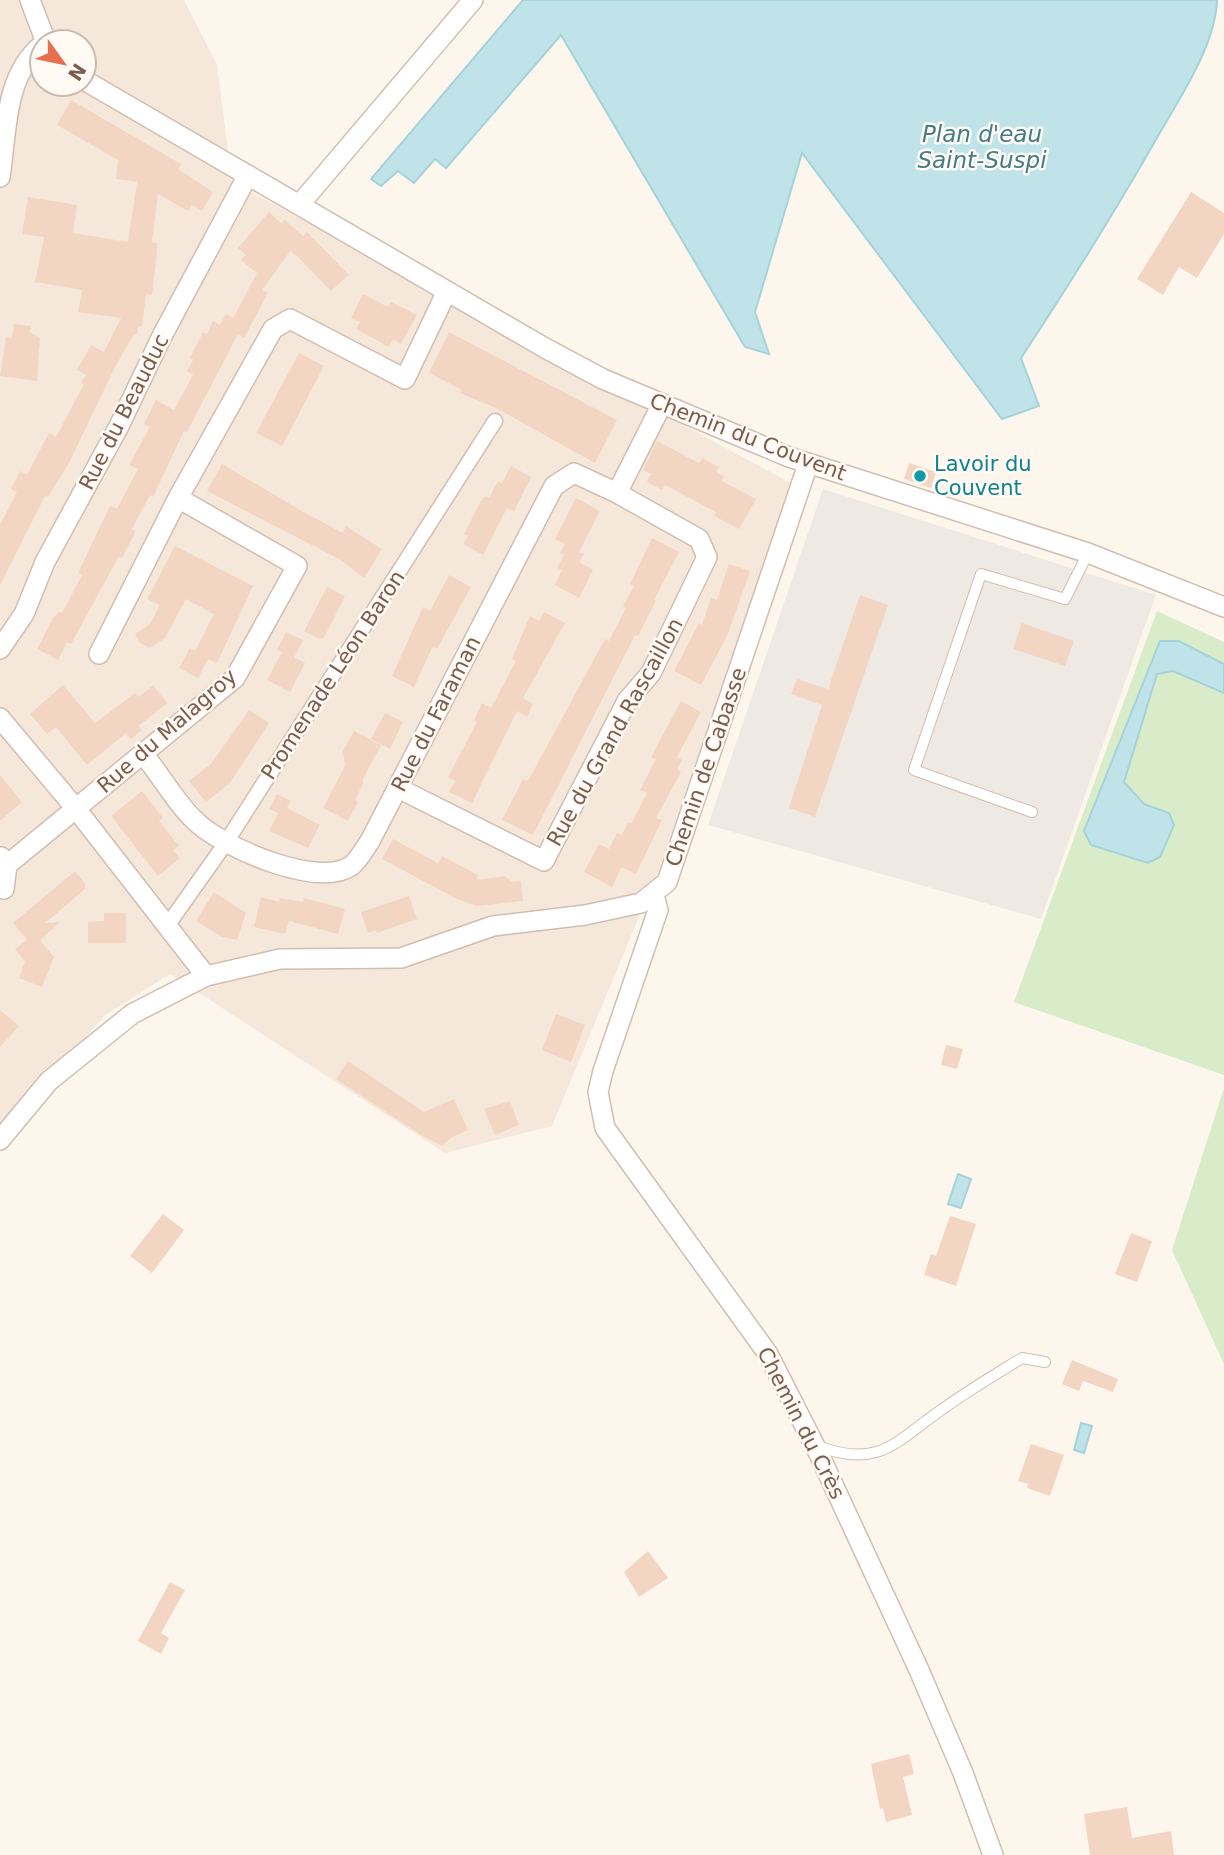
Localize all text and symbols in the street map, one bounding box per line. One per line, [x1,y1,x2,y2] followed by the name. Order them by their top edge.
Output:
[28,28,98,98] north arrow
[64,60,91,85] text: N
[917,121,1047,173] water label: Plan d'eau Saint-Suspi
[74,330,174,494] street label: Rue du Beauduc
[647,388,849,486] street label: Chemin du Couvent
[934,452,1032,500] place label: Lavoir du Couvent
[912,468,928,484] marker: Lavoir du Couvent
[256,566,410,784] street label: Promenade Léon Baron
[542,614,688,850] street label: Rue du Grand Rascaillon
[386,632,486,796] street label: Rue du Faraman
[93,664,241,798] street label: Rue du Malagroy
[661,664,751,870] street label: Chemin de Cabasse
[752,1343,850,1503] street label: Chemin du Crès

